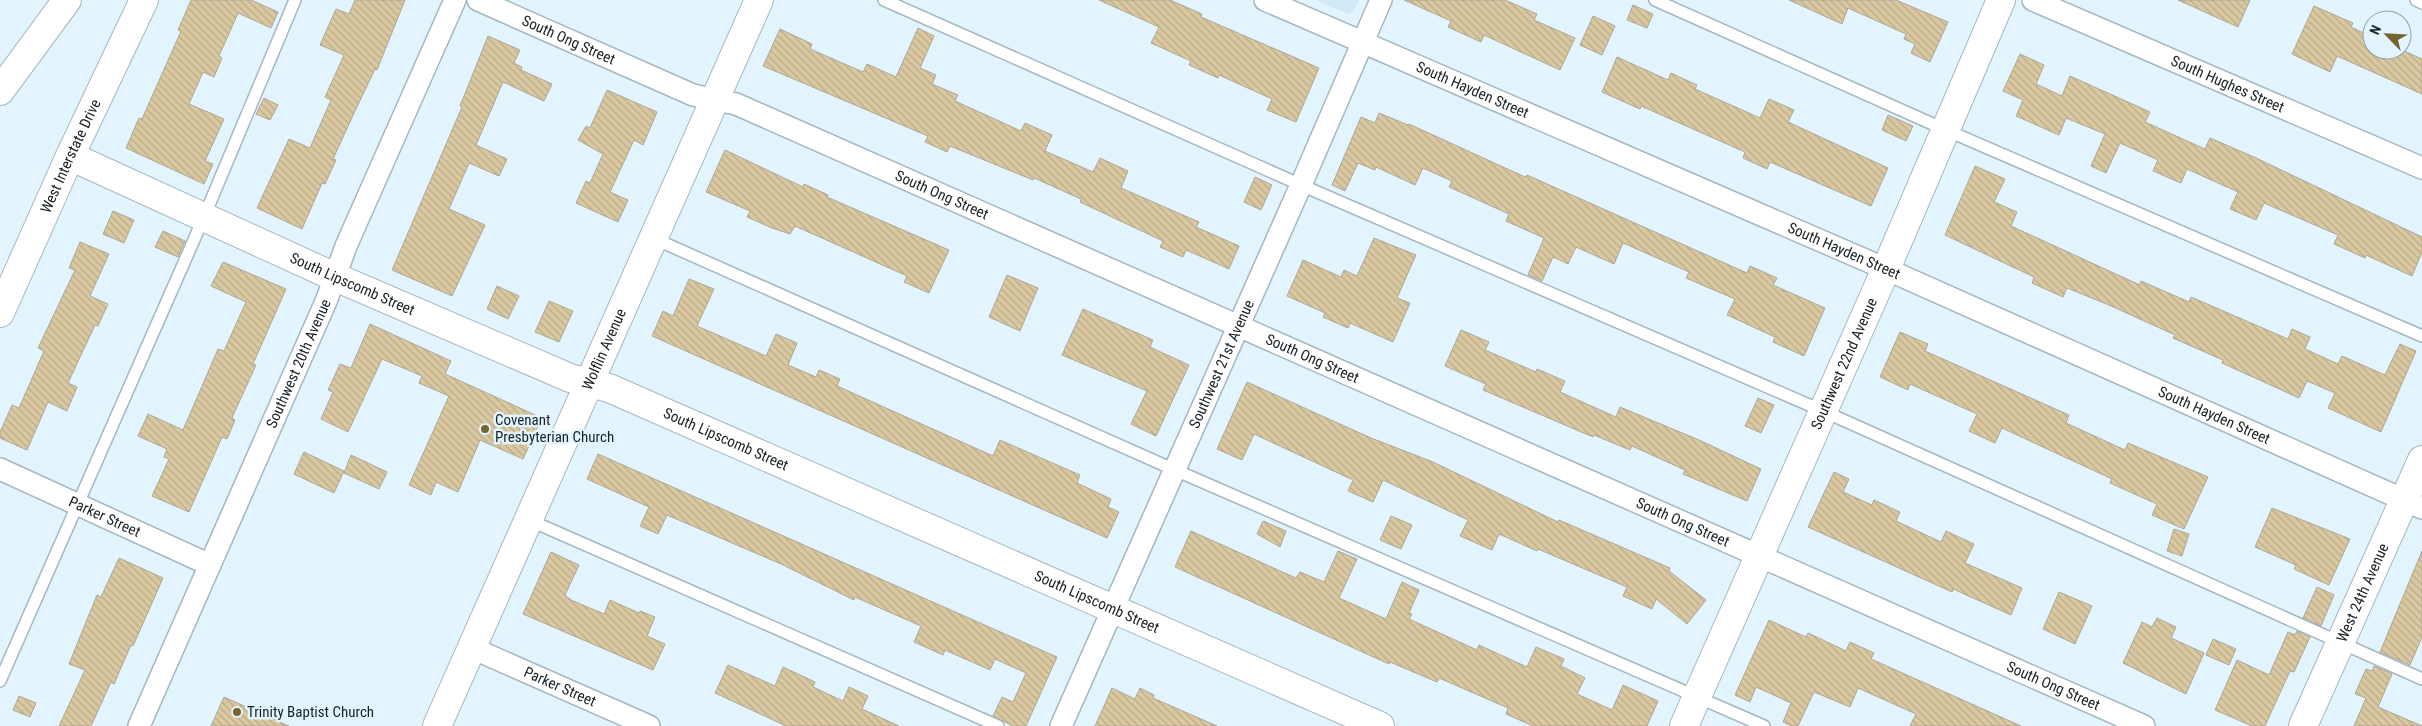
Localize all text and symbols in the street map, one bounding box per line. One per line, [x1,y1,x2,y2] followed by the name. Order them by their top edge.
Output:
[2362,10,2412,60] north arrow
[519,12,618,68] street label: South Ong Street
[2366,23,2384,37] text: N
[2168,52,2287,116] street label: South Hughes Street
[1413,58,1531,122] street label: South Hayden Street
[37,96,105,216] street label: West Interstate Drive
[892,166,991,223] street label: South Ong Street
[1785,219,1903,283] street label: South Hayden Street
[287,249,417,319] street label: South Lipscomb Street
[1807,295,1881,432] street label: Southwest 22nd Avenue
[262,296,335,431] street label: Southwest 20th Avenue
[1185,297,1258,431] street label: Southwest 21st Avenue
[578,306,630,393] street label: Wolflin Avenue
[1263,330,1362,387] street label: South Ong Street
[2155,383,2273,448] street label: South Hayden Street
[661,404,791,474] street label: South Lipscomb Street
[495,411,614,446] place label: Covenant Presbyterian Church
[479,423,491,435] marker: Covenant Presbyterian Church
[66,493,143,541] street label: Parker Street
[1633,494,1732,551] street label: South Ong Street
[2333,541,2393,645] street label: West 24th Avenue
[1032,567,1162,637] street label: South Lipscomb Street
[2004,657,2103,714] street label: South Ong Street
[521,663,599,710] street label: Parker Street
[247,703,374,721] place label: Trinity Baptist Church
[231,706,243,718] marker: Trinity Baptist Church

